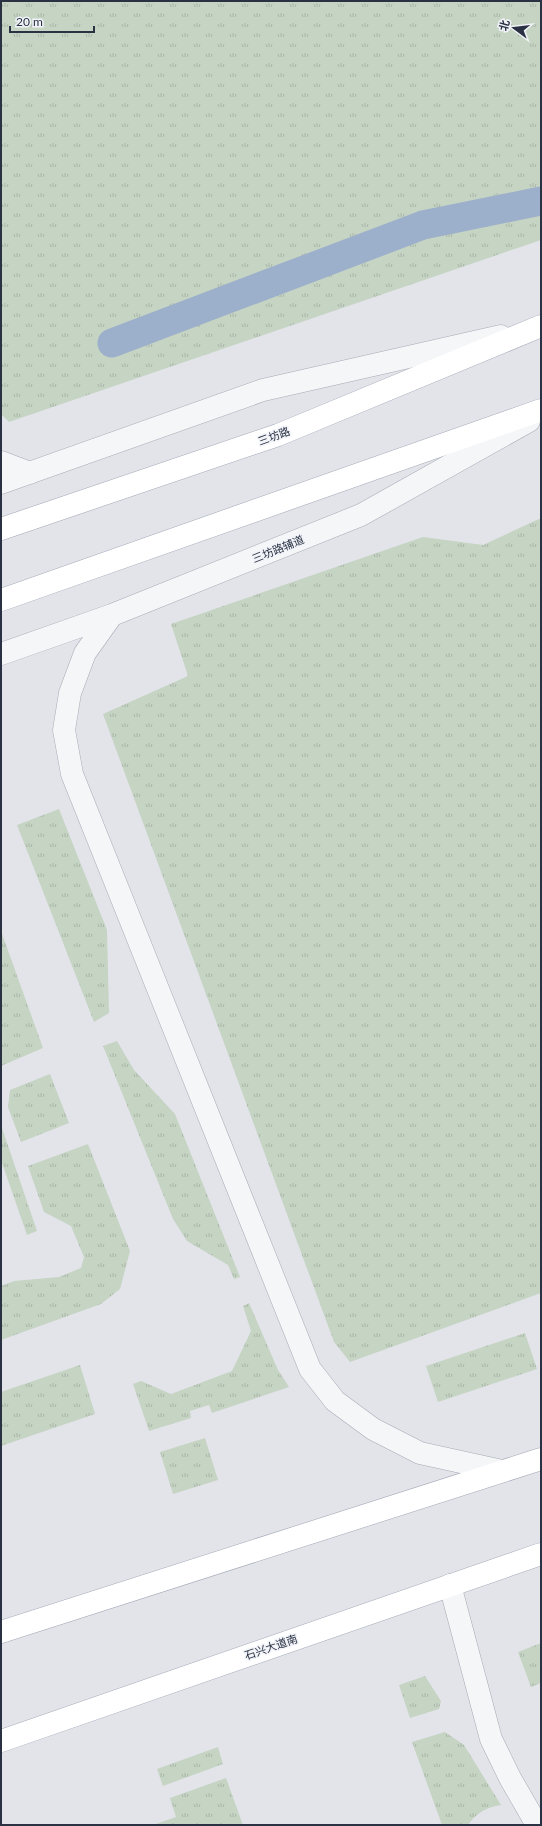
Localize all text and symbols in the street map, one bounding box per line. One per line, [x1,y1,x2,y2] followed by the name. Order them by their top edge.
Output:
[10,8,94,34] scale bar
[494,8,534,48] north arrow
[16,14,43,29] text: 20 m
[496,18,512,32] text: 北
[256,424,292,447] street label: 三坊路
[250,532,306,565] street label: 三坊路辅道
[243,1631,299,1662] street label: 石兴大道南

